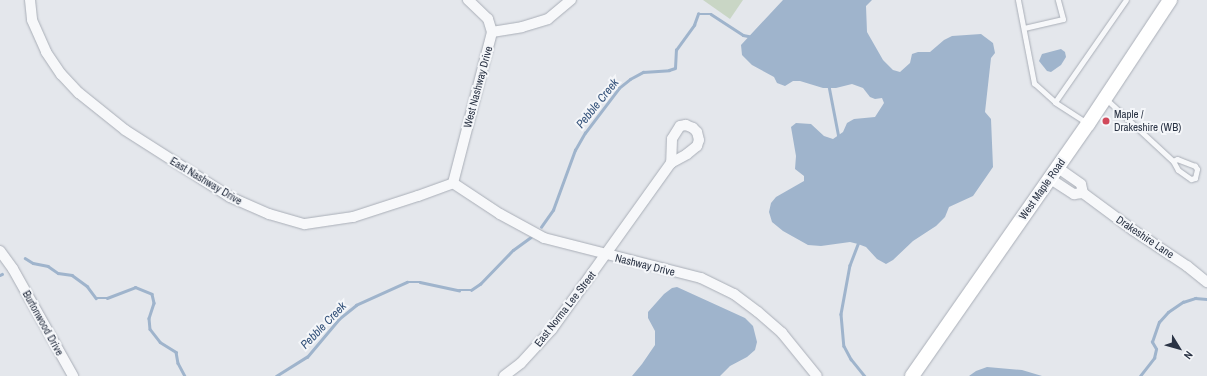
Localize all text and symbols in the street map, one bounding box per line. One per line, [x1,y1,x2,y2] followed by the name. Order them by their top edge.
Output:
[461,45,495,129] street label: West Nashway Drive
[574,76,622,132] water label: Pebble Creek
[1114,108,1181,134] place label: Maple / Drakeshire (WB)
[1101,116,1111,126] marker: Maple / Drakeshire (WB)
[168,154,244,208] street label: East Nashway Drive
[1016,156,1068,222] street label: West Maple Road
[1114,213,1176,261] street label: Drakeshire Lane
[614,251,676,279] street label: Nashway Drive
[532,269,598,349] street label: East Norma Lee Street
[20,288,66,358] street label: Burtonwood Drive
[298,300,350,352] water label: Pebble Creek
[1159,328,1199,368] north arrow
[1181,348,1196,362] text: N

